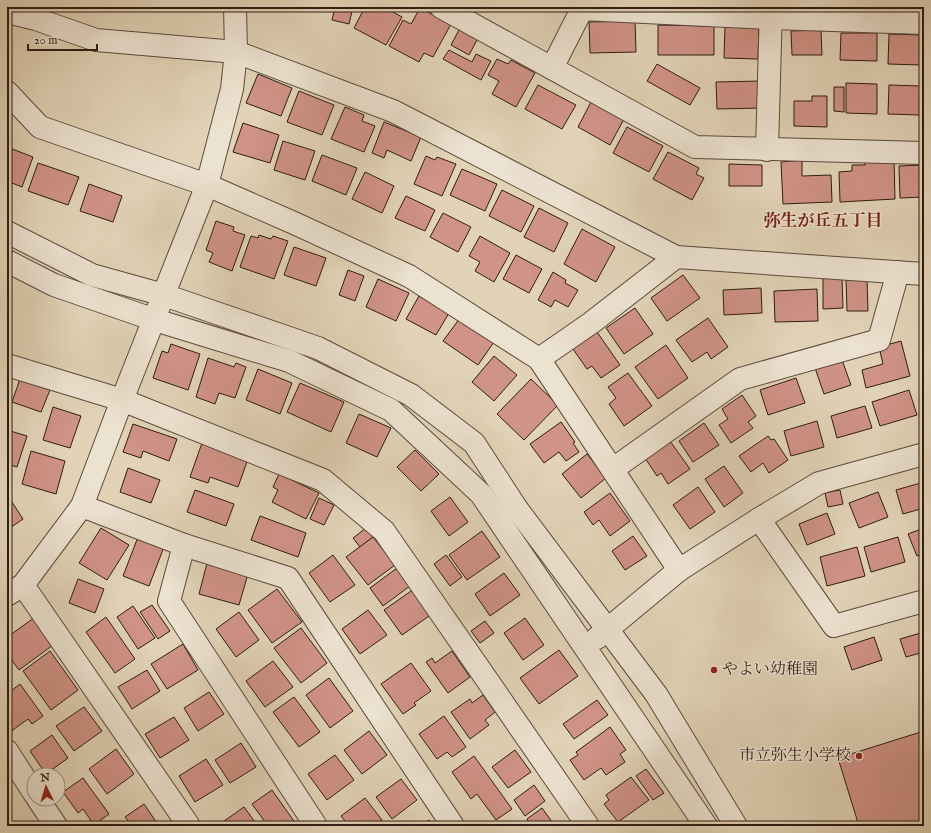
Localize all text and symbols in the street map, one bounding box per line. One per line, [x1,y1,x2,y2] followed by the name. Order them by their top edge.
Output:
[28,26,97,52] scale bar
[34,33,57,48] text: 20 m
[764,211,883,232] district label: 弥生が丘五丁目
[722,660,818,680] place label: やよい幼稚園
[709,665,719,675] marker: やよい幼稚園
[739,746,851,766] place label: 市立弥生小学校
[854,751,864,761] marker: 市立弥生小学校
[26,767,66,807] north arrow
[39,771,51,786] text: N

